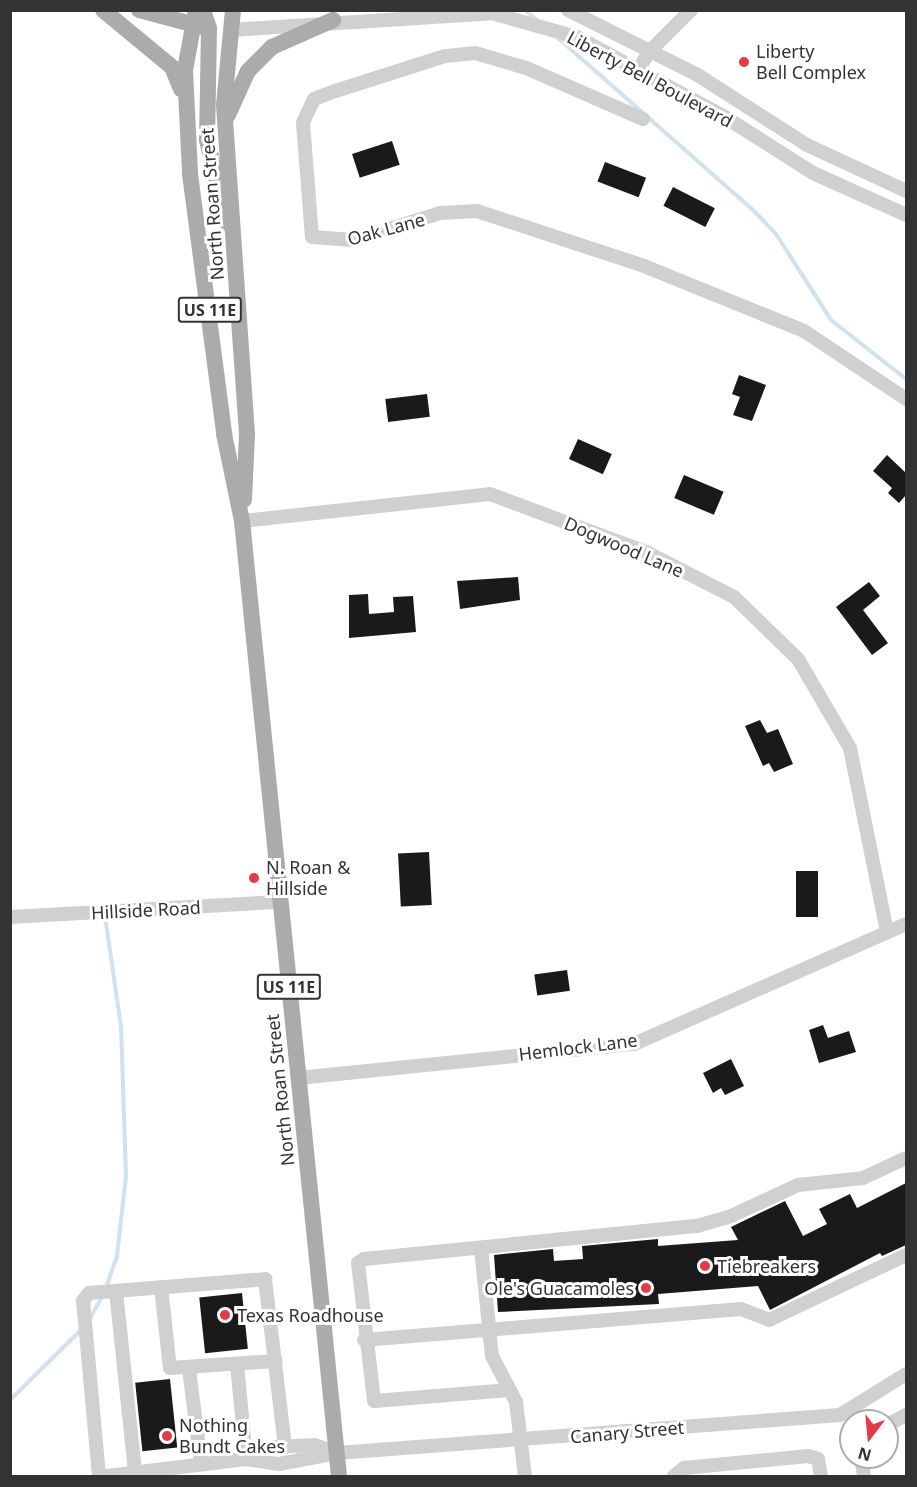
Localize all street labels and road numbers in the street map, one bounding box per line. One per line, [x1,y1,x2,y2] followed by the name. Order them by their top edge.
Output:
[564,26,736,132] street label: Liberty Bell Boulevard
[196,127,228,281] street label: North Roan Street
[345,208,427,250] street label: Oak Lane
[177,297,243,323] road number: US 11E
[561,512,687,582] street label: Dogwood Lane
[91,896,201,924] street label: Hillside Road
[256,974,322,1000] road number: US 11E
[261,1013,299,1167] street label: North Roan Street
[517,1029,639,1065] street label: Hemlock Lane
[569,1416,685,1448] street label: Canary Street

